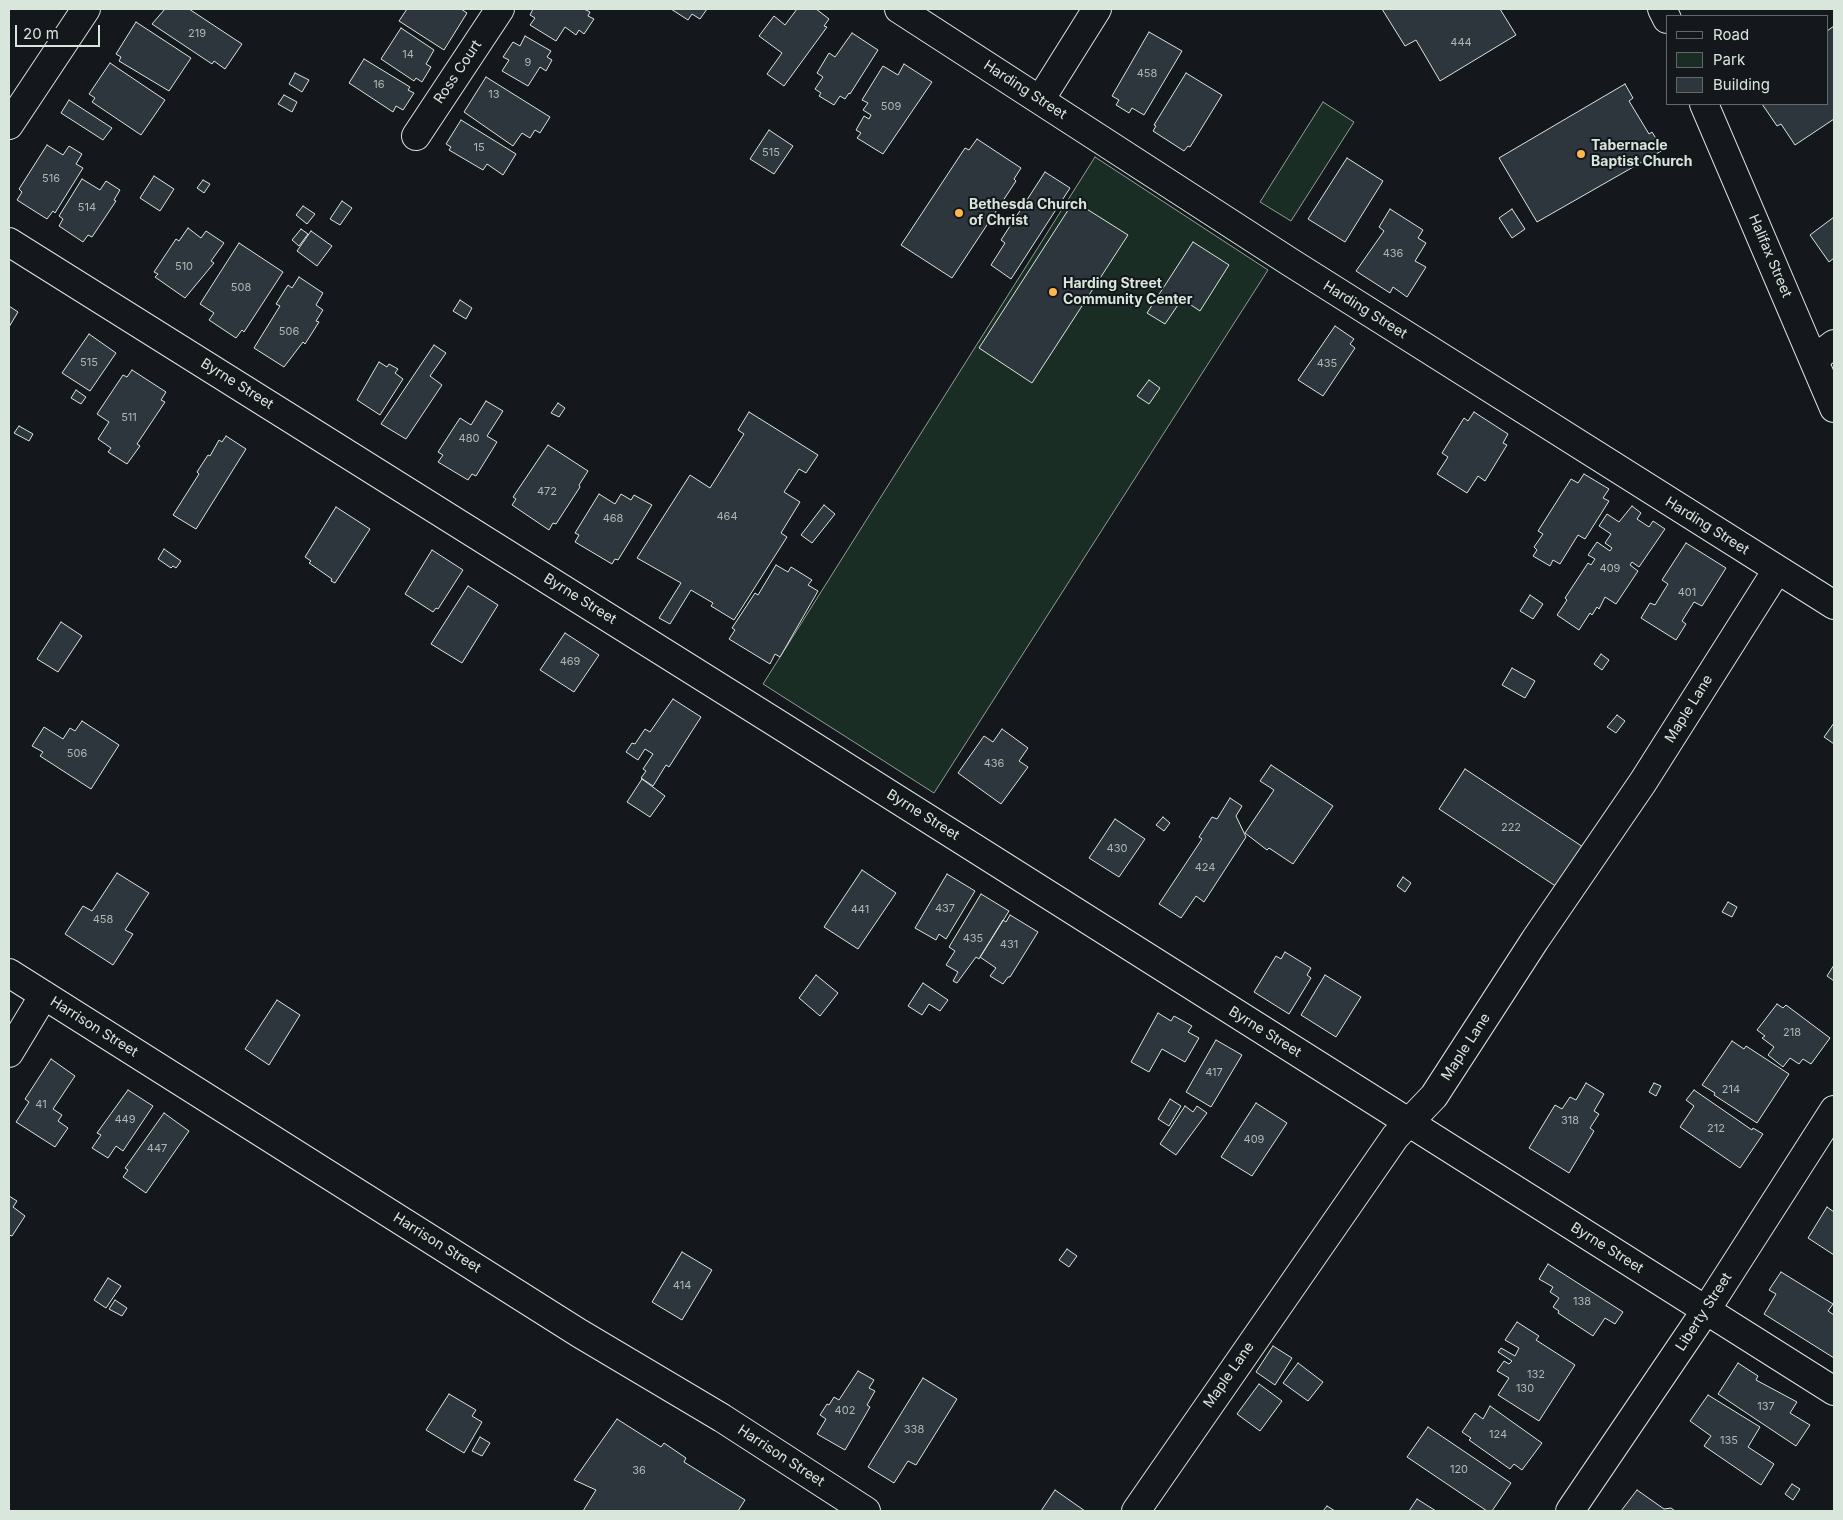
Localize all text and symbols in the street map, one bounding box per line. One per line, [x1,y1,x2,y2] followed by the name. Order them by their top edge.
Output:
[18,15,102,47] scale bar
[1666,15,1828,105] legend
[23,24,59,43] text: 20 m
[1713,25,1749,44] text: Road
[188,27,206,41] house number: 219
[1450,36,1472,50] house number: 444
[431,37,485,107] street label: Ross Court
[402,48,414,62] house number: 14
[1713,50,1745,69] text: Park
[525,56,531,70] house number: 9
[980,57,1070,123] street label: Harding Street
[1137,67,1157,81] house number: 458
[1713,75,1770,94] text: Building
[373,78,385,92] house number: 16
[488,88,500,102] house number: 13
[881,100,901,114] house number: 509
[1591,138,1693,170] place label: Tabernacle Baptist Church
[473,141,485,155] house number: 15
[762,146,780,160] house number: 515
[1575,148,1587,160] marker: Tabernacle Baptist Church
[42,172,60,186] house number: 516
[969,197,1087,230] place label: Bethesda Church of Christ
[78,201,96,215] house number: 514
[953,207,965,219] marker: Bethesda Church of Christ
[1745,212,1795,300] street label: Halifax Street
[1383,247,1403,261] house number: 436
[175,260,193,274] house number: 510
[1063,276,1192,308] place label: Harding Street Community Center
[1320,278,1410,342] street label: Harding Street
[231,281,251,295] house number: 508
[1047,286,1059,298] marker: Harding Street Community Center
[279,325,299,339] house number: 506
[198,355,276,413] street label: Byrne Street
[80,356,98,370] house number: 515
[1317,357,1337,371] house number: 435
[121,411,137,425] house number: 511
[459,432,479,446] house number: 480
[537,485,557,499] house number: 472
[1662,494,1752,558] street label: Harding Street
[716,510,738,524] house number: 464
[603,512,623,526] house number: 468
[1600,562,1620,576] house number: 409
[541,570,619,628] street label: Byrne Street
[1678,586,1696,600] house number: 401
[560,655,580,669] house number: 469
[1662,672,1716,746] street label: Maple Lane
[67,747,87,761] house number: 506
[984,757,1004,771] house number: 436
[884,786,962,844] street label: Byrne Street
[1501,821,1521,835] house number: 222
[1107,842,1127,856] house number: 430
[1195,861,1215,875] house number: 424
[935,902,955,916] house number: 437
[851,903,869,917] house number: 441
[93,913,113,927] house number: 458
[963,932,983,946] house number: 435
[1000,938,1018,952] house number: 431
[47,993,141,1061] street label: Harrison Street
[1226,1003,1304,1061] street label: Byrne Street
[1438,1010,1494,1084] street label: Maple Lane
[1783,1026,1801,1040] house number: 218
[1205,1066,1223,1080] house number: 417
[1722,1083,1740,1097] house number: 214
[35,1098,47,1112] house number: 41
[114,1113,136,1127] house number: 449
[1561,1114,1579,1128] house number: 318
[1707,1122,1725,1136] house number: 212
[1244,1133,1264,1147] house number: 409
[147,1142,167,1156] house number: 447
[390,1209,484,1277] street label: Harrison Street
[1568,1219,1646,1277] street label: Byrne Street
[1673,1270,1735,1354] street label: Liberty Street
[673,1279,691,1293] house number: 414
[1573,1295,1591,1309] house number: 138
[1200,1339,1258,1411] street label: Maple Lane
[1527,1368,1545,1382] house number: 132
[1516,1382,1534,1396] house number: 130
[1757,1400,1775,1414] house number: 137
[835,1404,855,1418] house number: 402
[734,1422,828,1490] street label: Harrison Street
[904,1423,924,1437] house number: 338
[1489,1428,1507,1442] house number: 124
[1720,1434,1738,1448] house number: 135
[1450,1463,1468,1477] house number: 120
[632,1464,646,1478] house number: 36

